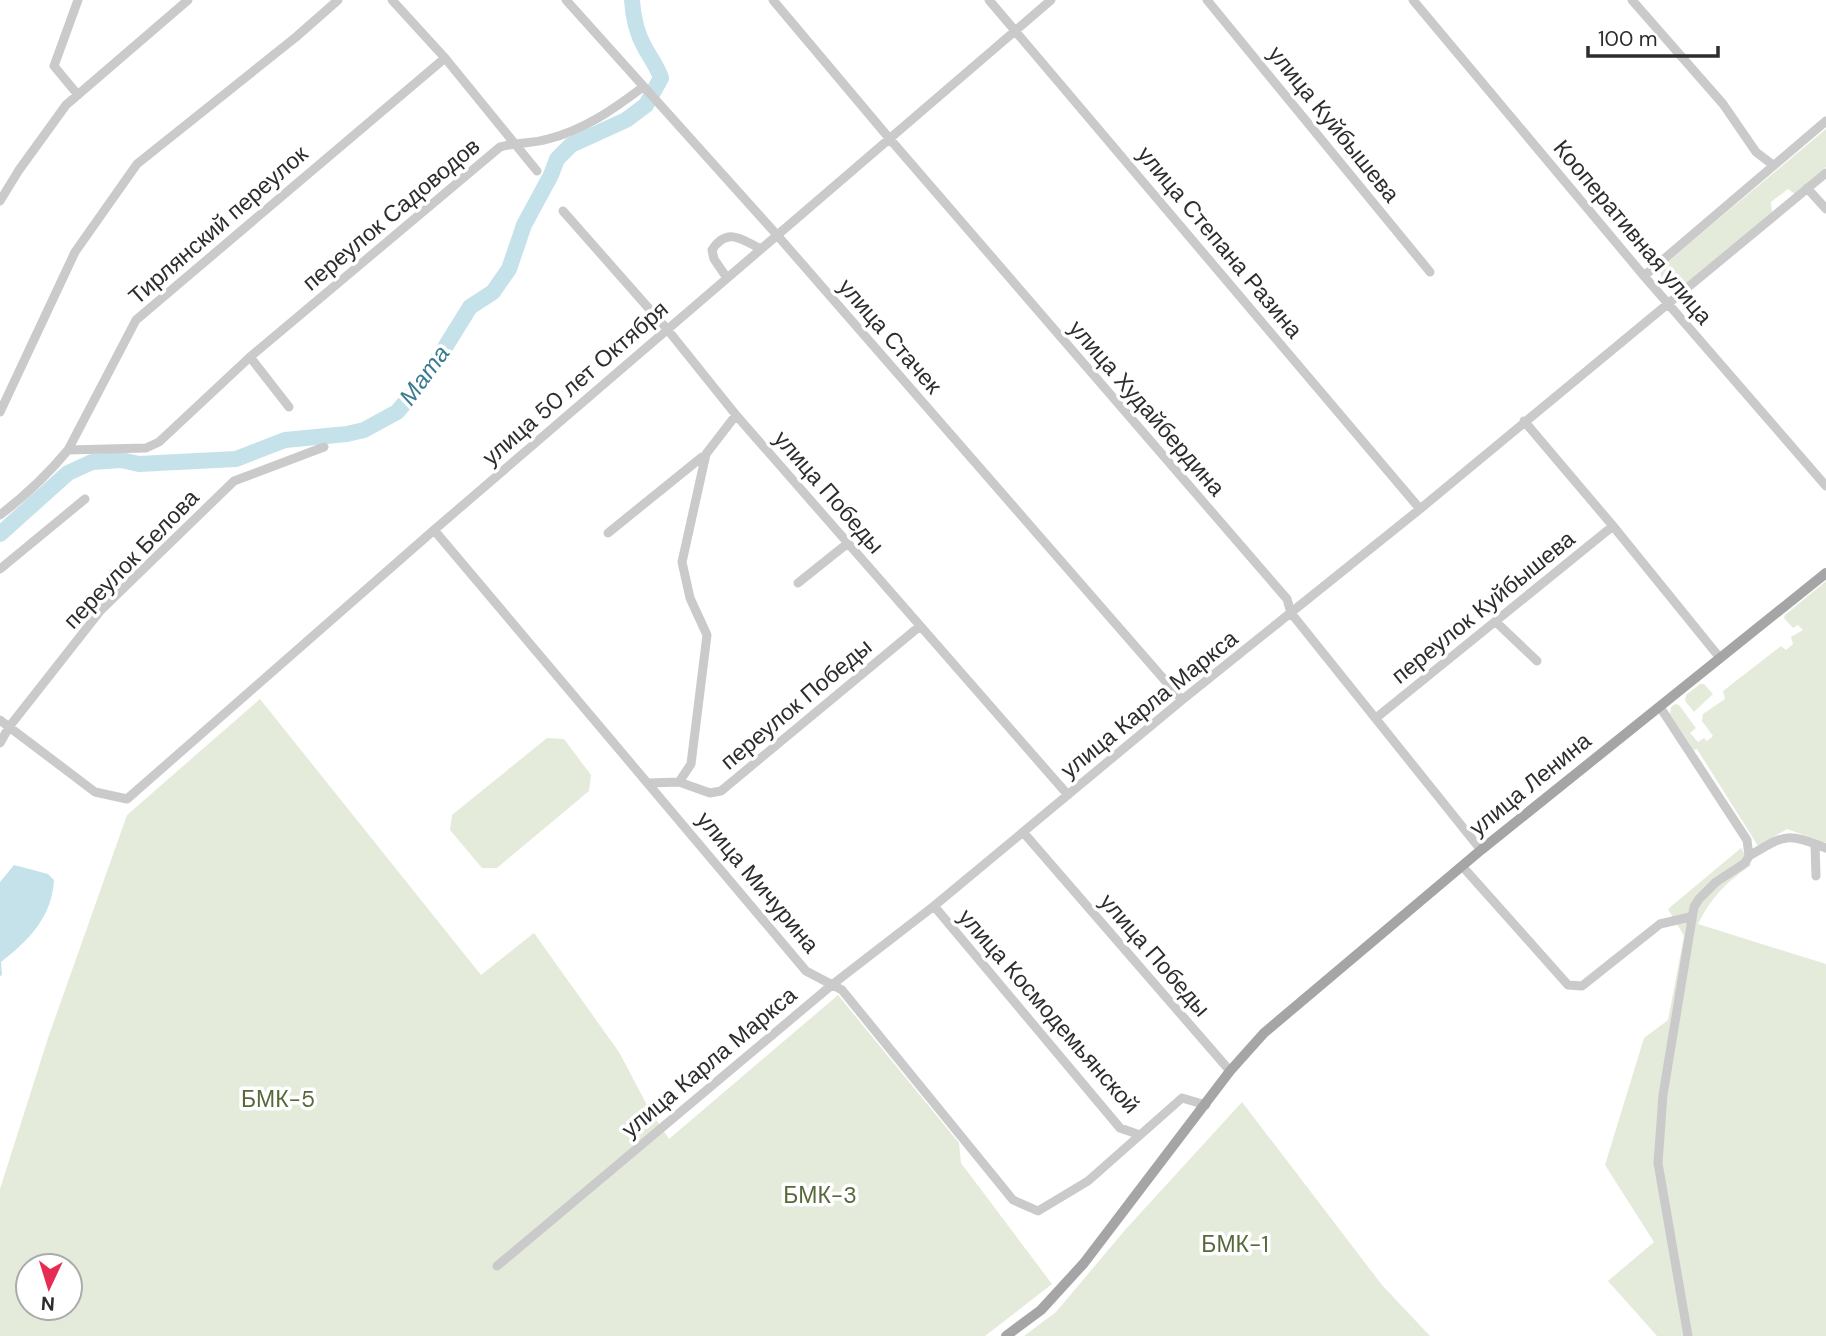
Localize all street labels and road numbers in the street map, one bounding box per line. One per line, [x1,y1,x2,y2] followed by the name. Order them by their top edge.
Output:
[1262,40,1406,209] street label: улица Куйбышева
[296,131,486,297] street label: переулок Садоводов
[1547,133,1719,331] street label: Кооперативная улица
[122,138,315,311] street label: Тирлянский переулок
[1131,140,1309,344] street label: улица Степана Разина
[832,272,949,401] street label: улица Стачек
[476,294,674,472] street label: улица 50 лет Октября
[1062,314,1232,502] street label: улица Худайбердина
[767,424,891,560] street label: улица Победы
[57,483,205,635] street label: переулок Белова
[1385,524,1581,690] street label: переулок Куйбышева
[1054,623,1244,785] street label: улица Карла Маркса
[714,632,878,776] street label: переулок Победы
[1463,726,1597,842] street label: улица Ленина
[690,805,826,959] street label: улица Мичурина
[1093,887,1217,1023] street label: улица Победы
[952,902,1146,1120] street label: улица Космодемьянской
[615,980,803,1144] street label: улица Карла Маркса

